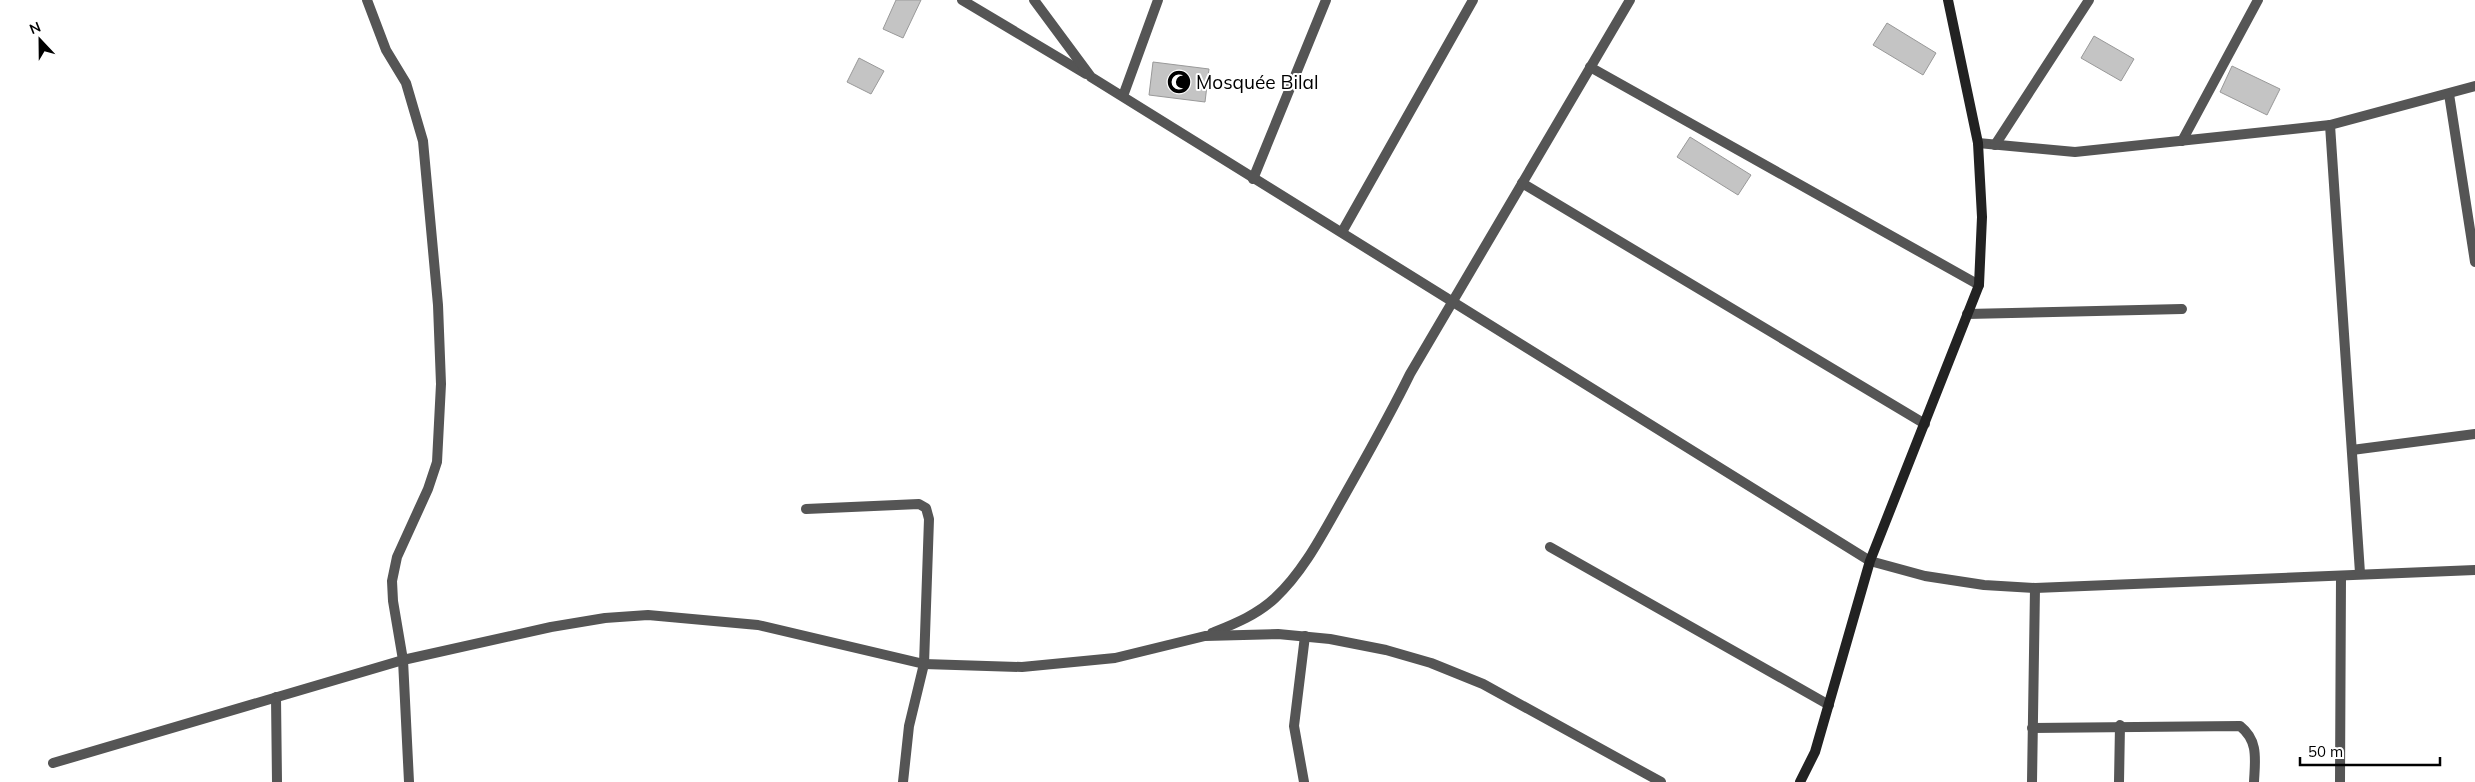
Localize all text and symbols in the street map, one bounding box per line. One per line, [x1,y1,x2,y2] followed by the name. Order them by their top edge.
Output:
[15,15,65,65] north arrow
[27,18,43,38] text: N
[1166,69,1192,95] mosque icon: Mosquée Bilal
[1196,70,1318,94] place label: Mosquée Bilal
[2300,734,2440,766] scale bar
[2308,742,2343,761] text: 50 m

